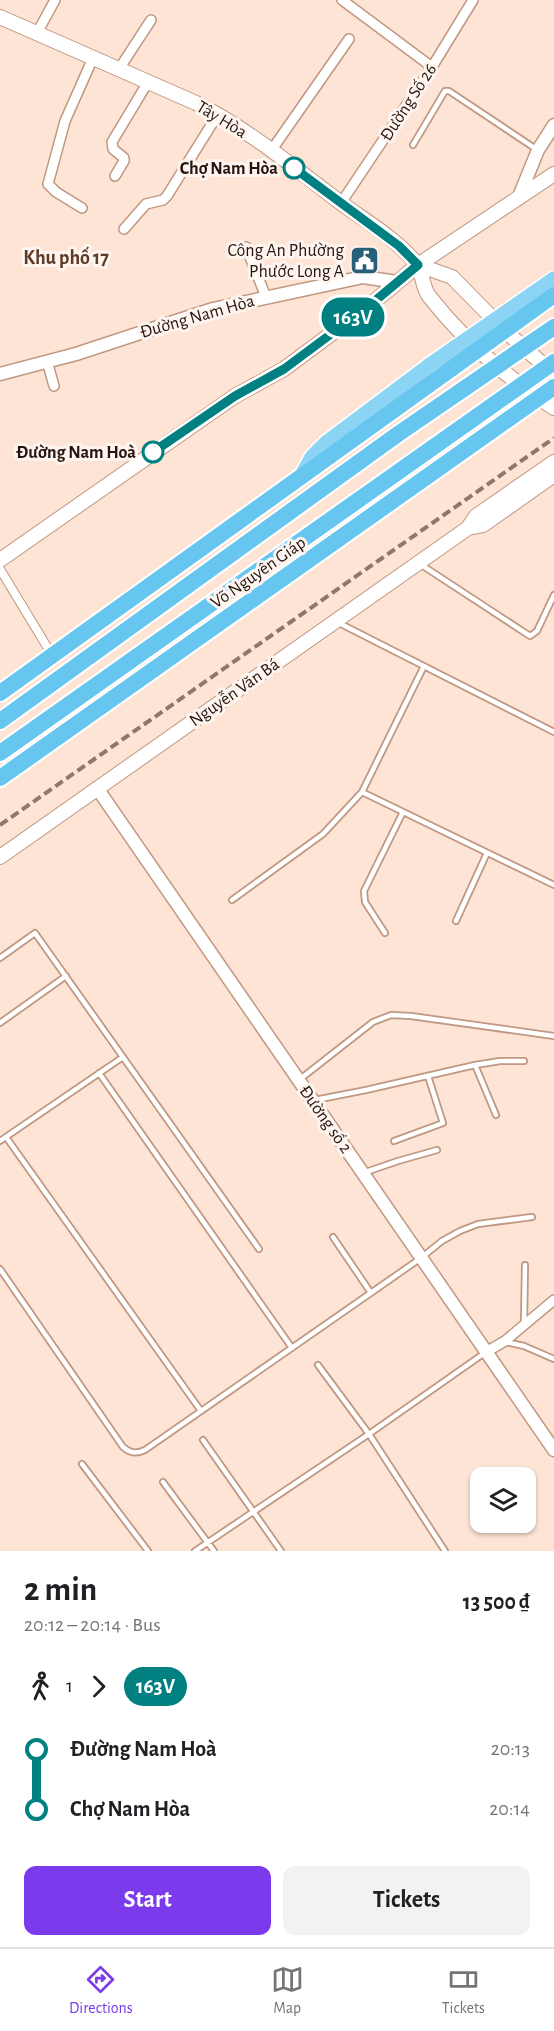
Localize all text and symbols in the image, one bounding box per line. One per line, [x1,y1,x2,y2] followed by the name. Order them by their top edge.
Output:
[376,60,440,144] street label: Đường Số 26
[193,98,250,142] street label: Tây Hòa
[283,157,305,179] marker: Chợ Nam Hòa
[180,160,278,178] place label: Chợ Nam Hòa
[228,242,345,281] place label: Công An Phường Phước Long A
[349,244,381,276] public building icon: Công An Phường Phước Long A
[23,246,109,268] district label: Khu phố 17
[138,292,257,342] street label: Đường Nam Hòa
[311,298,395,336] line badge: 163V
[333,307,373,328] text: 163V
[142,441,164,463] marker: Đường Nam Hoà
[16,444,136,462] place label: Đường Nam Hoà
[208,534,309,612] street label: Võ Nguyên Giáp
[185,654,283,730] street label: Nguyễn Văn Bá
[295,1082,356,1157] street label: Đường số 2
[470,1467,536,1533] map controls
[470,1467,536,1533] button: layers
[24,1574,97,1607] text: 2 min
[463,1591,530,1613] text: 13 500 ₫
[24,1615,161,1635] text: 20:12 – 20:14 · Bus
[24,1670,57,1703] icon: walk
[82,1670,115,1703] icon: forward
[66,1676,73,1696] text: 1
[136,1676,175,1697] text: 163V
[70,1738,217,1760] text: Đường Nam Hoà
[491,1739,530,1759] text: 20:13
[70,1798,190,1820] text: Chợ Nam Hòa
[489,1799,530,1819] text: 20:14
[24,1866,271,1935] button: Start
[283,1866,530,1935] button: Tickets
[69,1963,133,2018] tab: Directions
[271,1963,304,2018] tab: Map
[442,1963,485,2018] tab: Tickets

